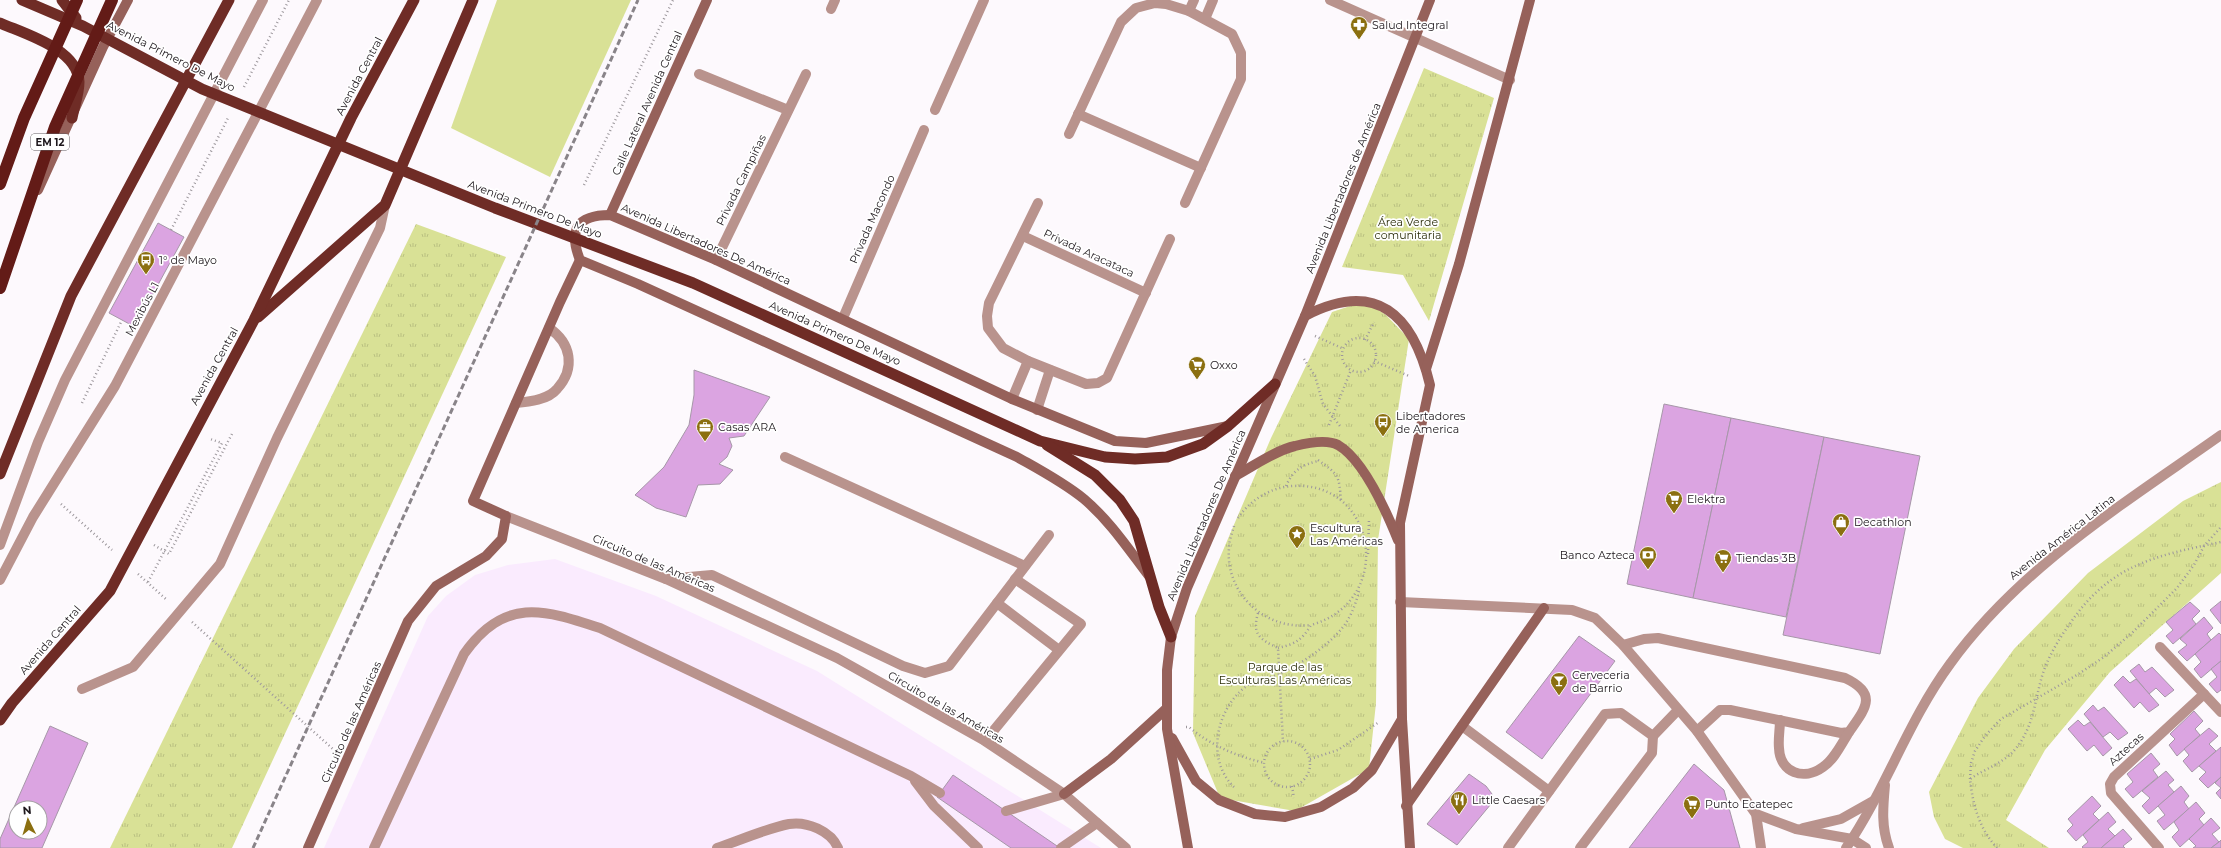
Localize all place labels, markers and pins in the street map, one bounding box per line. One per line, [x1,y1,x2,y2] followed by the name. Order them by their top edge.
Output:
[1349,15,1369,40] pharmacy icon: Salud Integral
[1372,18,1449,32] place label: Salud Integral
[136,250,156,275] bus stop icon: 1° de Mayo
[159,253,217,267] place label: 1° de Mayo
[1187,355,1207,380] supermarket icon: Oxxo
[1210,358,1238,372] place label: Oxxo
[1396,409,1466,436] place label: Libertadores de America
[1373,412,1393,437] bus stop icon: Libertadores de America
[695,417,715,442] office icon: Casas ARA
[718,420,776,434] place label: Casas ARA
[1664,489,1684,514] supermarket icon: Elektra
[1687,492,1725,506] place label: Elektra
[1831,512,1851,537] shop icon: Decathlon
[1854,515,1912,529] place label: Decathlon
[1310,521,1383,548] place label: Escultura Las Américas
[1287,524,1307,549] place icon: Escultura Las Américas
[1638,545,1658,570] bank icon: Banco Azteca
[1560,548,1635,562] place label: Banco Azteca
[1713,548,1733,573] supermarket icon: Tiendas 3B
[1736,551,1796,565] place label: Tiendas 3B
[1572,668,1630,695] place label: Cerveceria de Barrio
[1549,671,1569,696] bar icon: Cerveceria de Barrio
[1449,790,1469,815] restaurant icon: Little Caesars
[1472,793,1546,807] place label: Little Caesars
[1682,794,1702,819] supermarket icon: Punto Ecatepec
[1705,797,1793,811] place label: Punto Ecatepec

